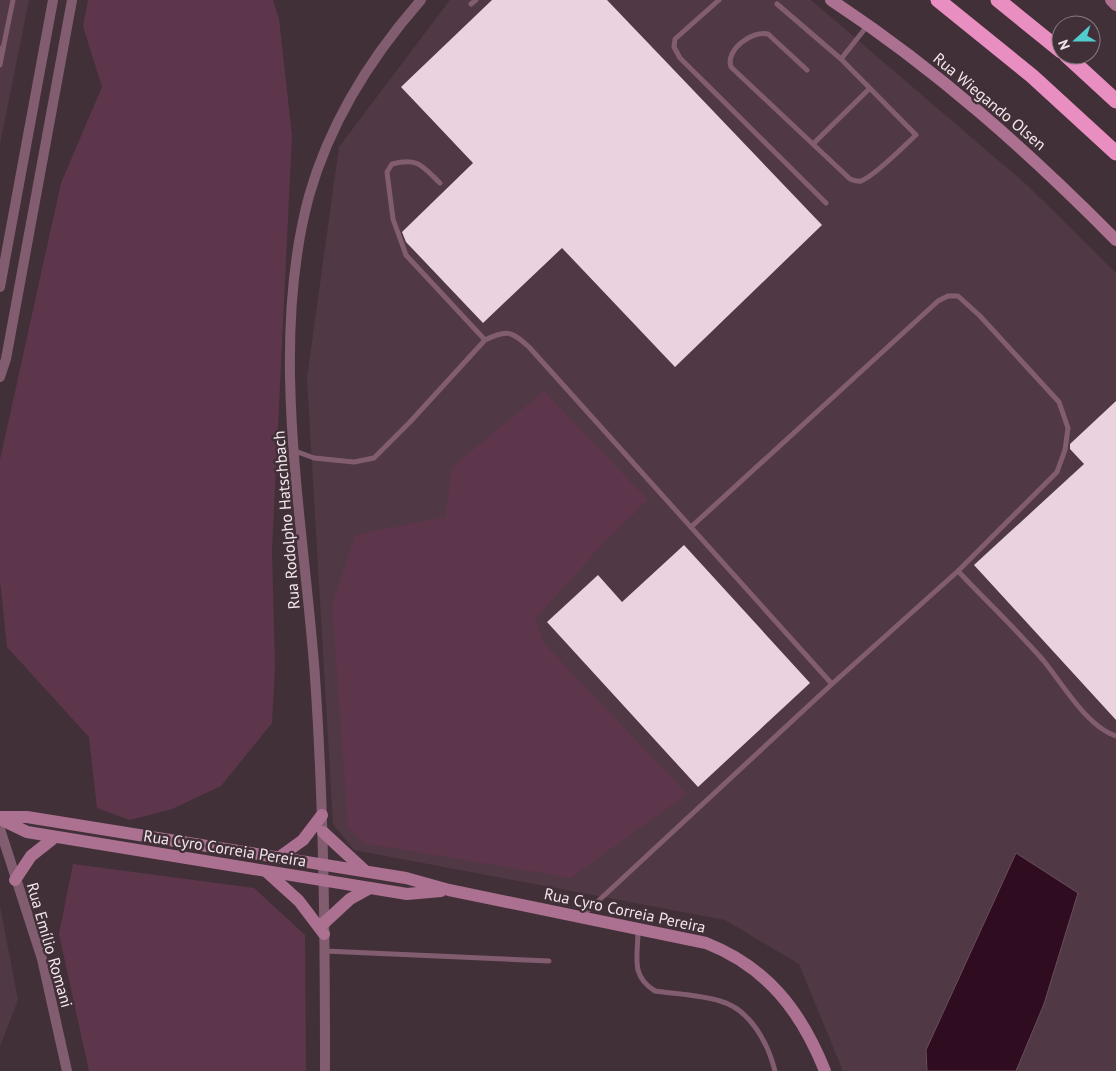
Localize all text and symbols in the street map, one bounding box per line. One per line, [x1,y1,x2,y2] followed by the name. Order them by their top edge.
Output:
[1051,15,1101,65] north arrow
[1054,37,1074,52] text: N
[929,48,1051,154] street label: Rua Wiegando Olsen
[268,430,304,610] street label: Rua Rodolpho Hatschbach
[142,825,308,871] street label: Rua Cyro Correia Pereira
[23,880,77,1010] street label: Rua Emílio Romani
[542,883,708,937] street label: Rua Cyro Correia Pereira

